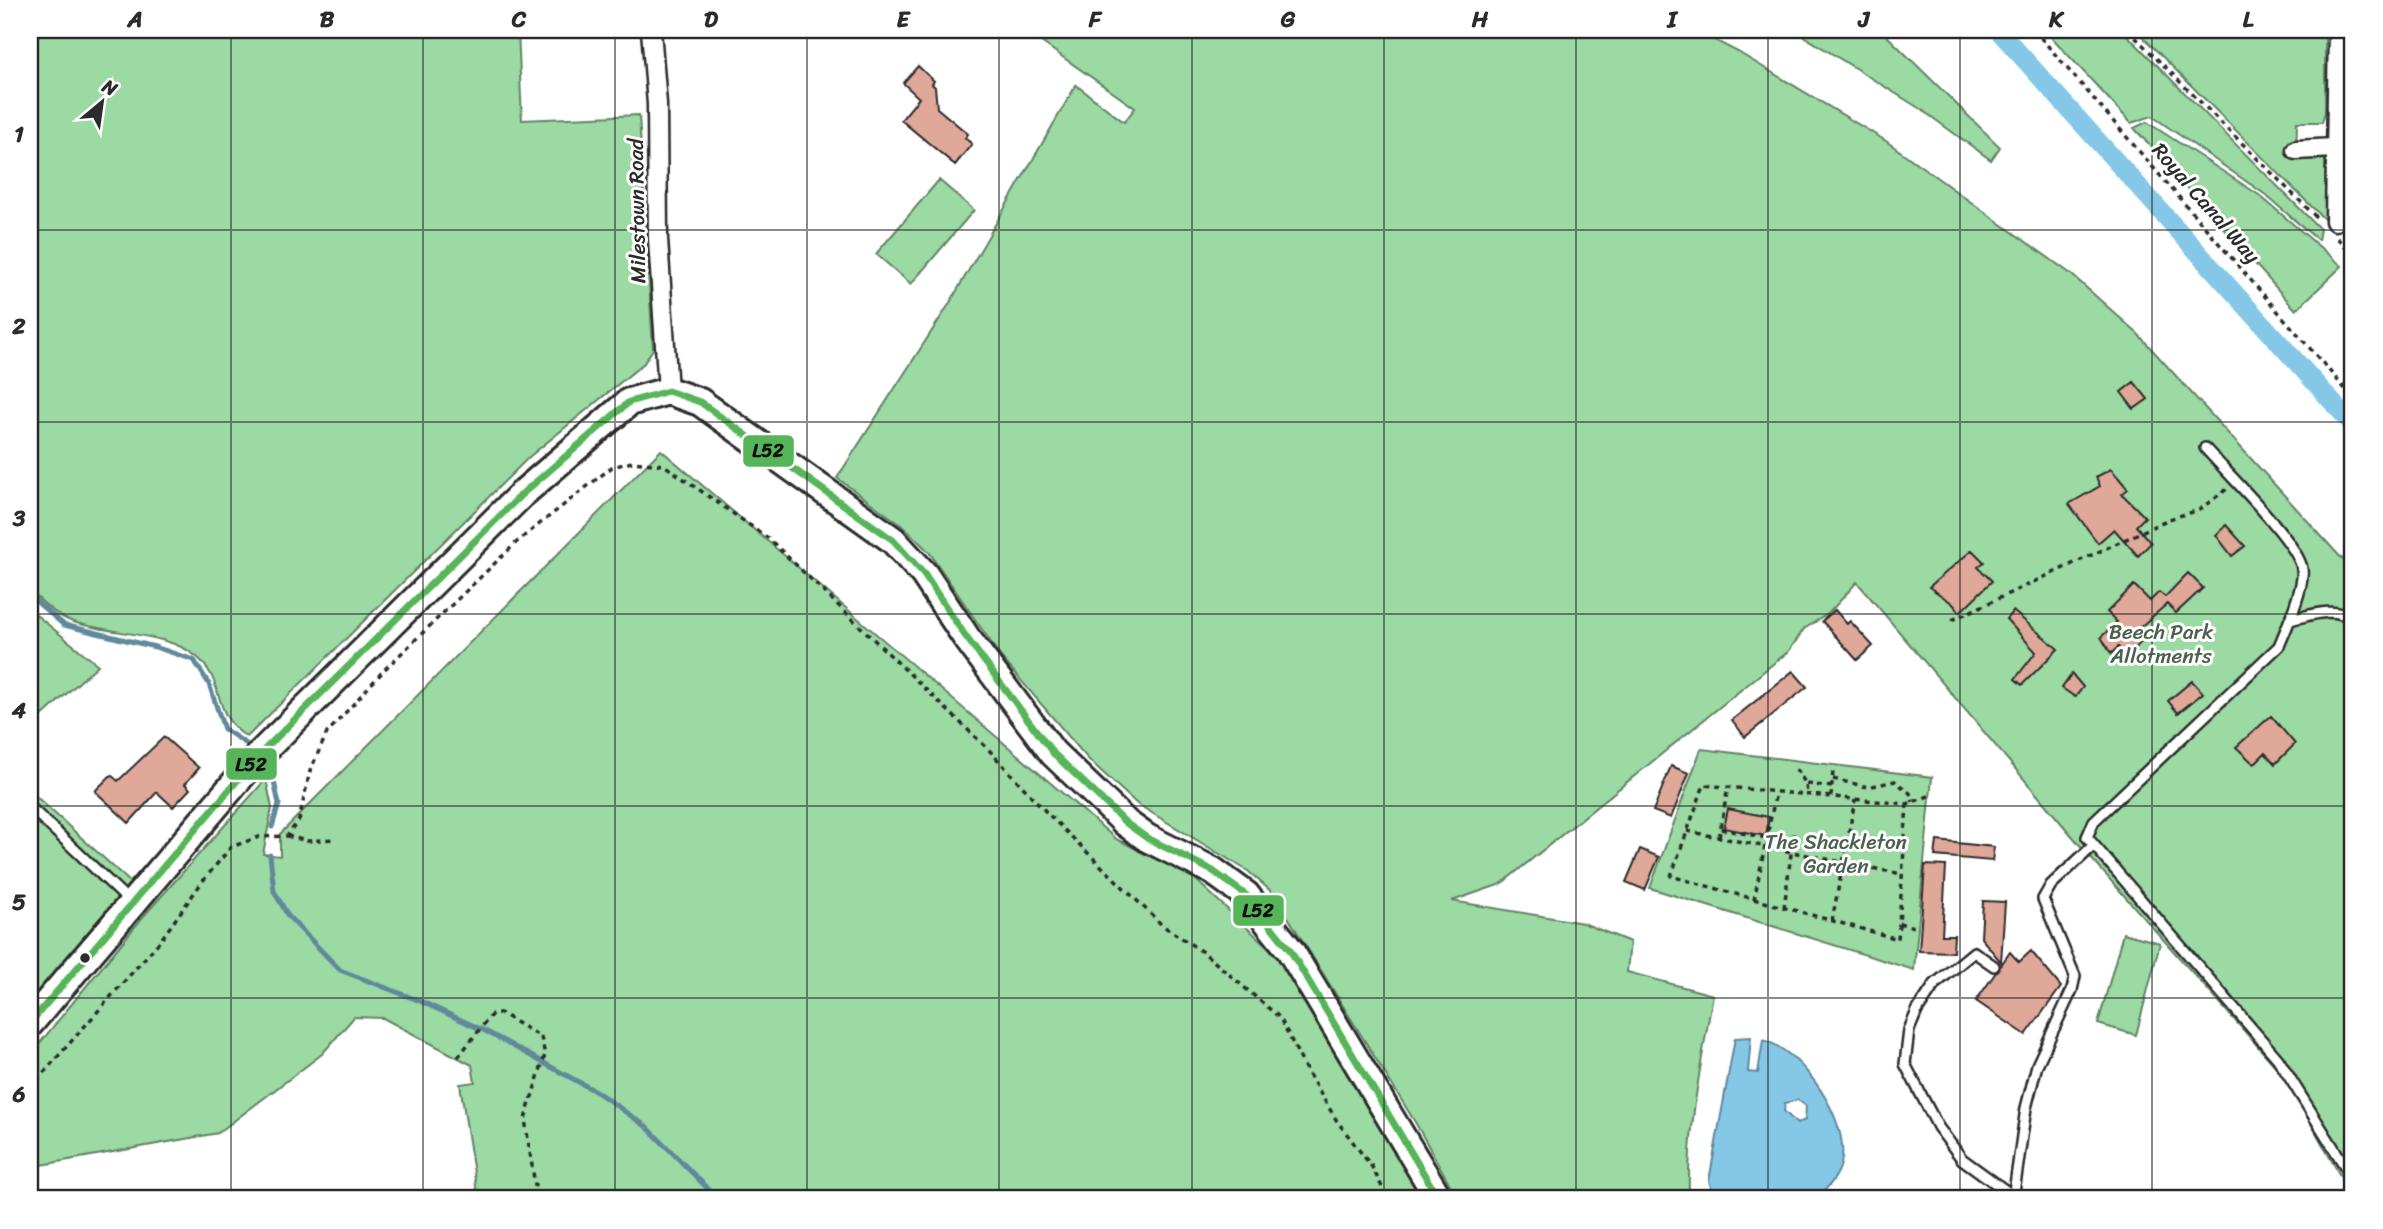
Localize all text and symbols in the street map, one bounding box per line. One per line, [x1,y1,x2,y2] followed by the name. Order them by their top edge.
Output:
[126,0,143,40] text: A
[320,0,335,40] text: B
[511,0,527,40] text: C
[704,0,719,40] text: D
[897,0,912,40] text: E
[1088,0,1103,40] text: F
[1280,0,1296,40] text: G
[1471,0,1489,40] text: H
[1666,0,1678,40] text: I
[1857,0,1871,40] text: J
[2048,0,2065,40] text: K
[2243,0,2254,40] text: L
[66,66,136,136] north arrow
[95,69,124,106] text: N
[14,114,24,155] text: 1
[2142,133,2270,273] street label: Royal Canal Way
[617,136,657,284] street label: Milestown Road
[11,306,26,347] text: 2
[742,434,795,468] line badge: L52
[752,434,784,467] text: L52
[12,498,26,539] text: 3
[2109,613,2214,675] park label: Beech Park Allotments
[11,690,27,731] text: 4
[225,747,278,781] line badge: L52
[235,748,267,781] text: L52
[1765,823,1907,885] park label: The Shackleton Garden
[12,882,26,923] text: 5
[1232,894,1285,927] line badge: L52
[1242,894,1274,927] text: L52
[78,951,92,965] unlabelled marker
[11,1074,26,1115] text: 6

